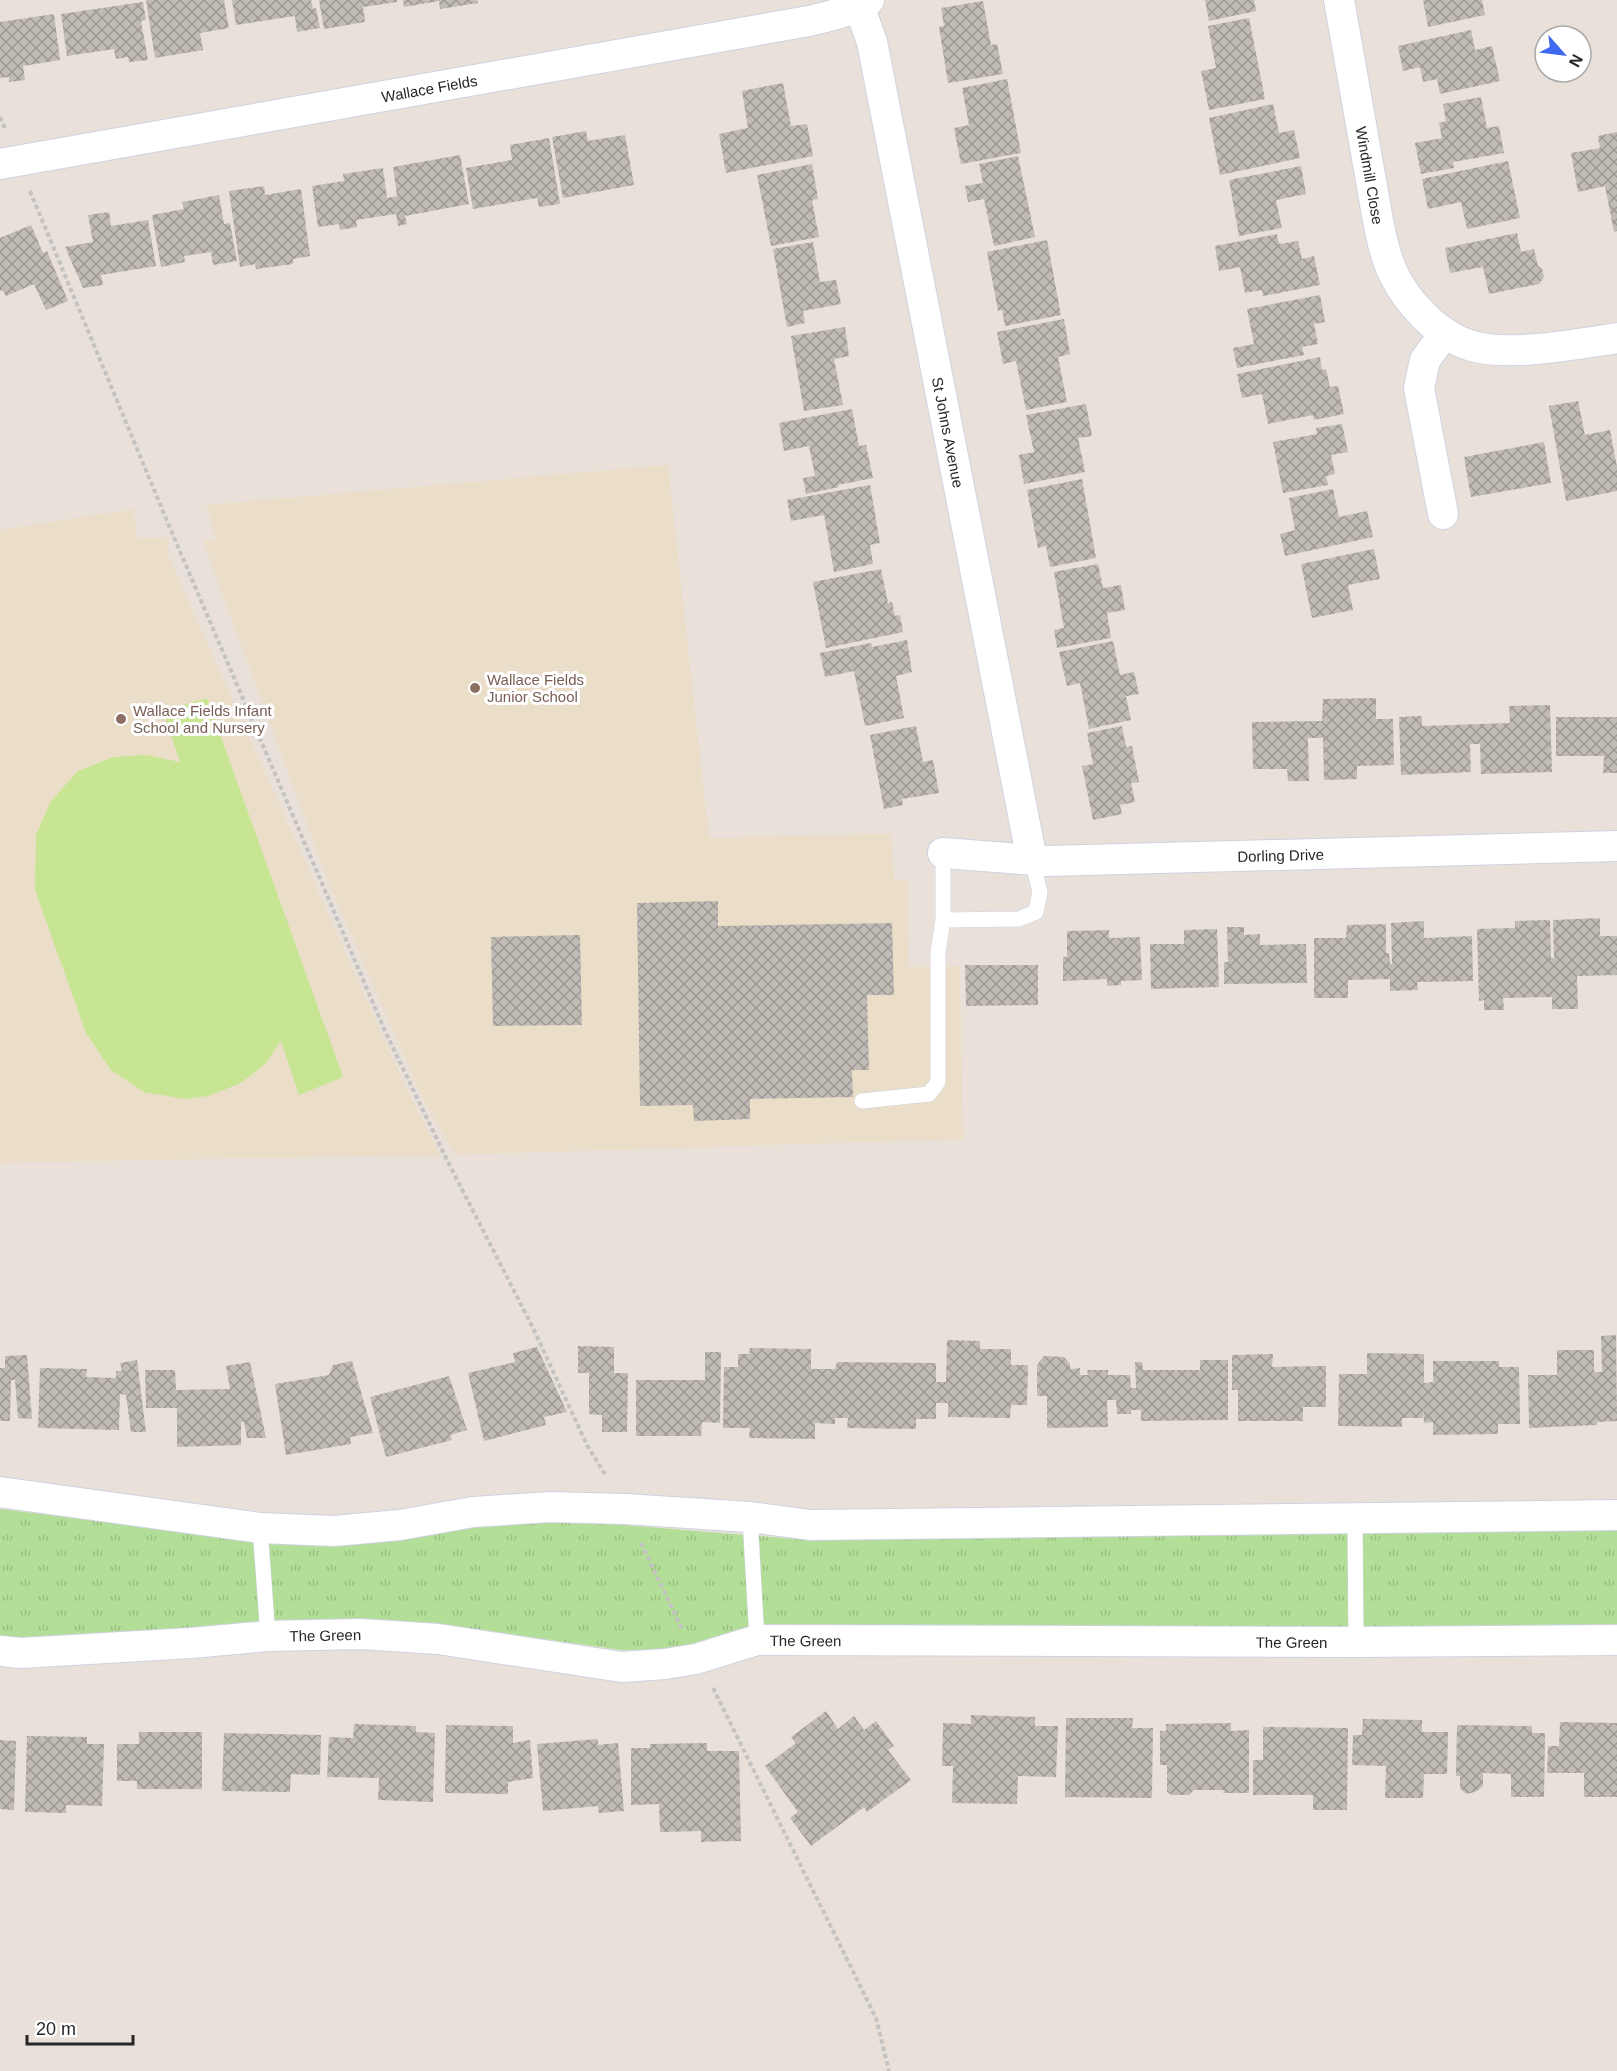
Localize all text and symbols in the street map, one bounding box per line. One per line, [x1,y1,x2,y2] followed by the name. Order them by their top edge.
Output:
[1533,24,1593,84] north arrow
[1566,52,1586,70] text: N
[380,71,479,105] street label: Wallace Fields
[1353,125,1387,226] street label: Windmill Close
[929,376,967,489] street label: St Johns Avenue
[487,671,584,705] place label: Wallace Fields Junior School
[468,681,482,695] marker: Wallace Fields Junior School
[133,702,273,736] place label: Wallace Fields Infant School and Nursery
[114,712,128,726] marker: Wallace Fields Infant School and Nursery
[1237,845,1324,864] street label: Dorling Drive
[289,1625,361,1644] street label: The Green
[770,1632,841,1649] street label: The Green
[1256,1633,1327,1650] street label: The Green
[27,2008,134,2046] scale bar
[36,2019,76,2039] text: 20 m

